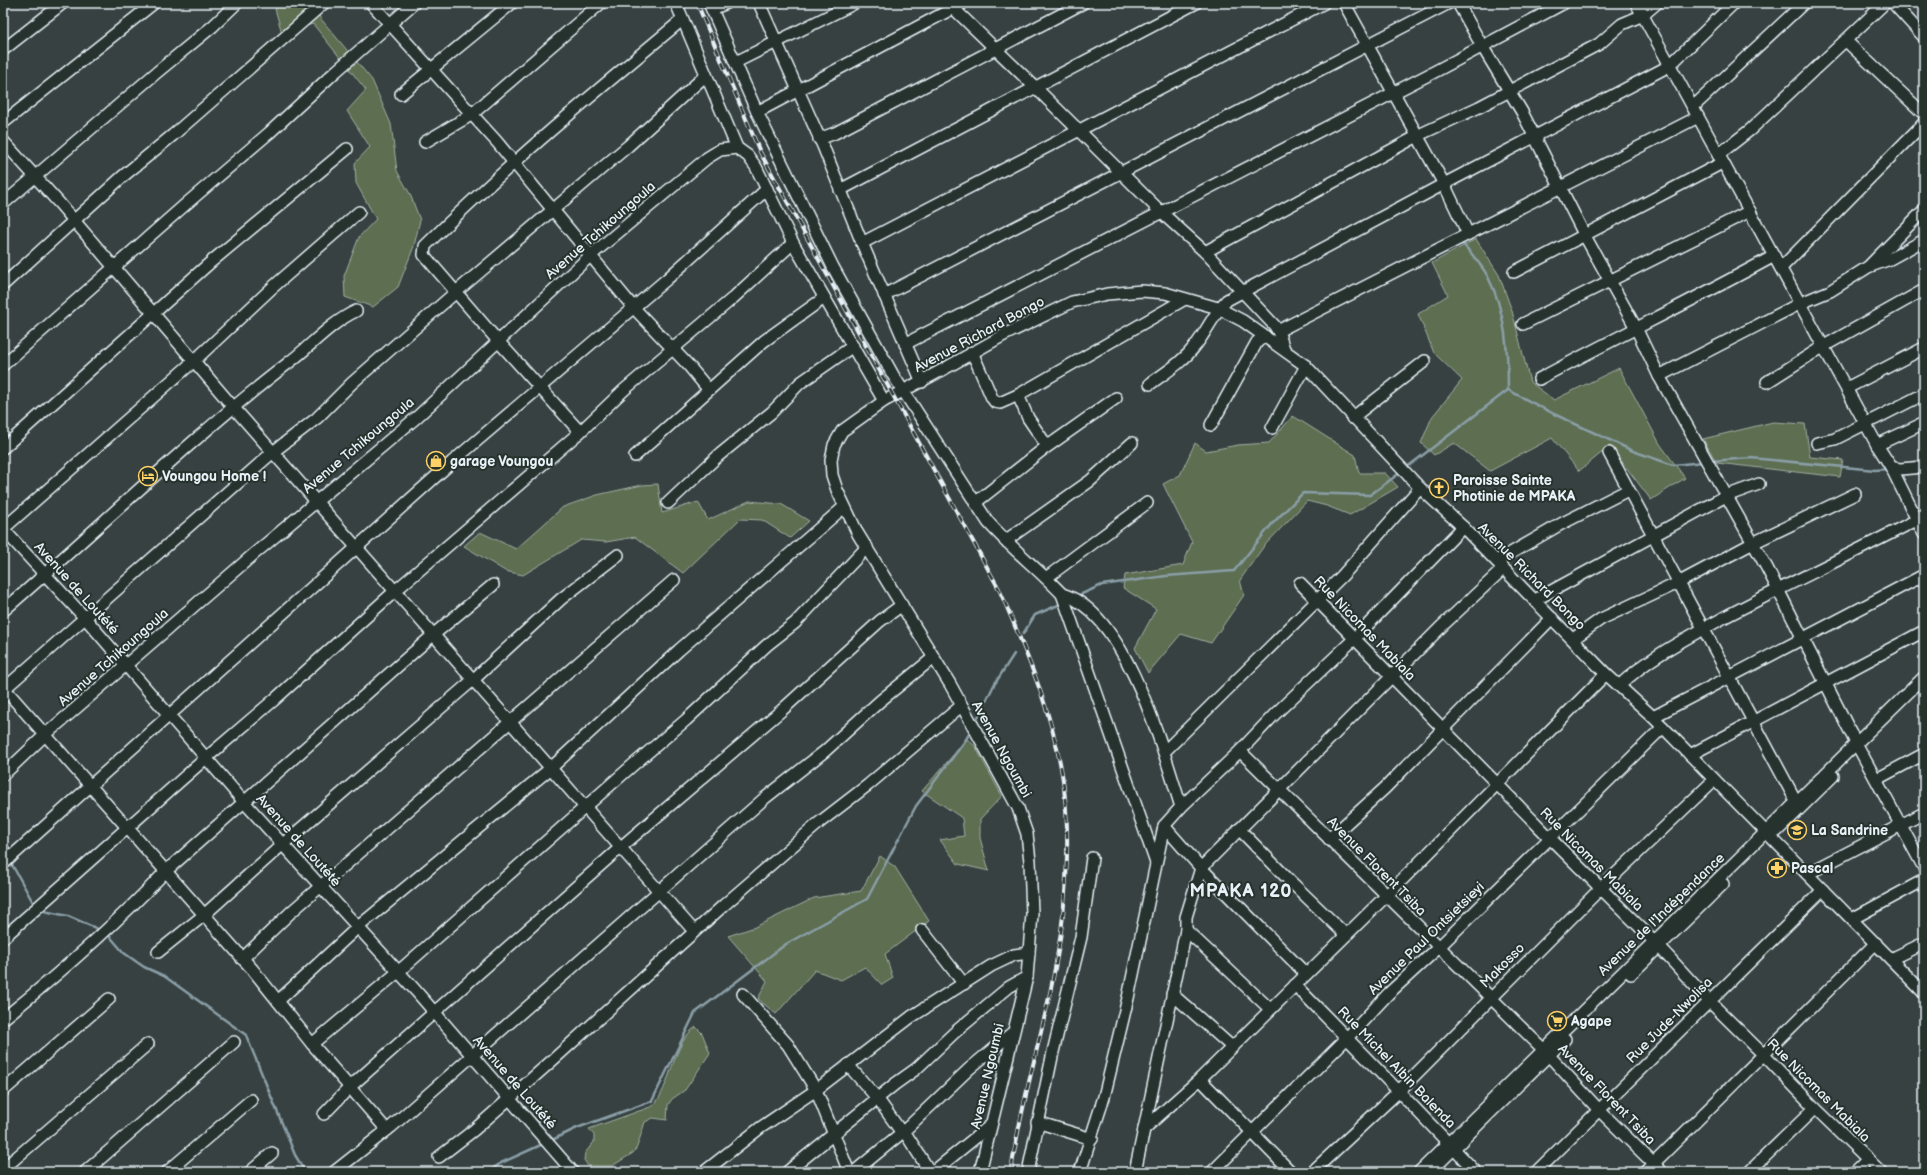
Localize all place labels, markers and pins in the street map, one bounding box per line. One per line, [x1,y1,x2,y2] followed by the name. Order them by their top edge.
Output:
[425,450,447,472] shop icon: garage Voungou
[450,453,553,470] place label: garage Voungou
[137,465,159,487] hotel icon: Voungou Home !
[162,468,266,485] place label: Voungou Home !
[1453,472,1576,505] place label: Paroisse Sainte Photinie de MPAKA
[1428,477,1450,499] church icon: Paroisse Sainte Photinie de MPAKA
[1786,819,1808,841] school or university icon: La Sandrine
[1811,822,1888,839] place label: La Sandrine
[1766,857,1788,879] pharmacy icon: Pascal
[1791,860,1833,877] place label: Pascal
[1546,1010,1568,1032] supermarket icon: Agape
[1570,1013,1612,1030] place label: Agape

